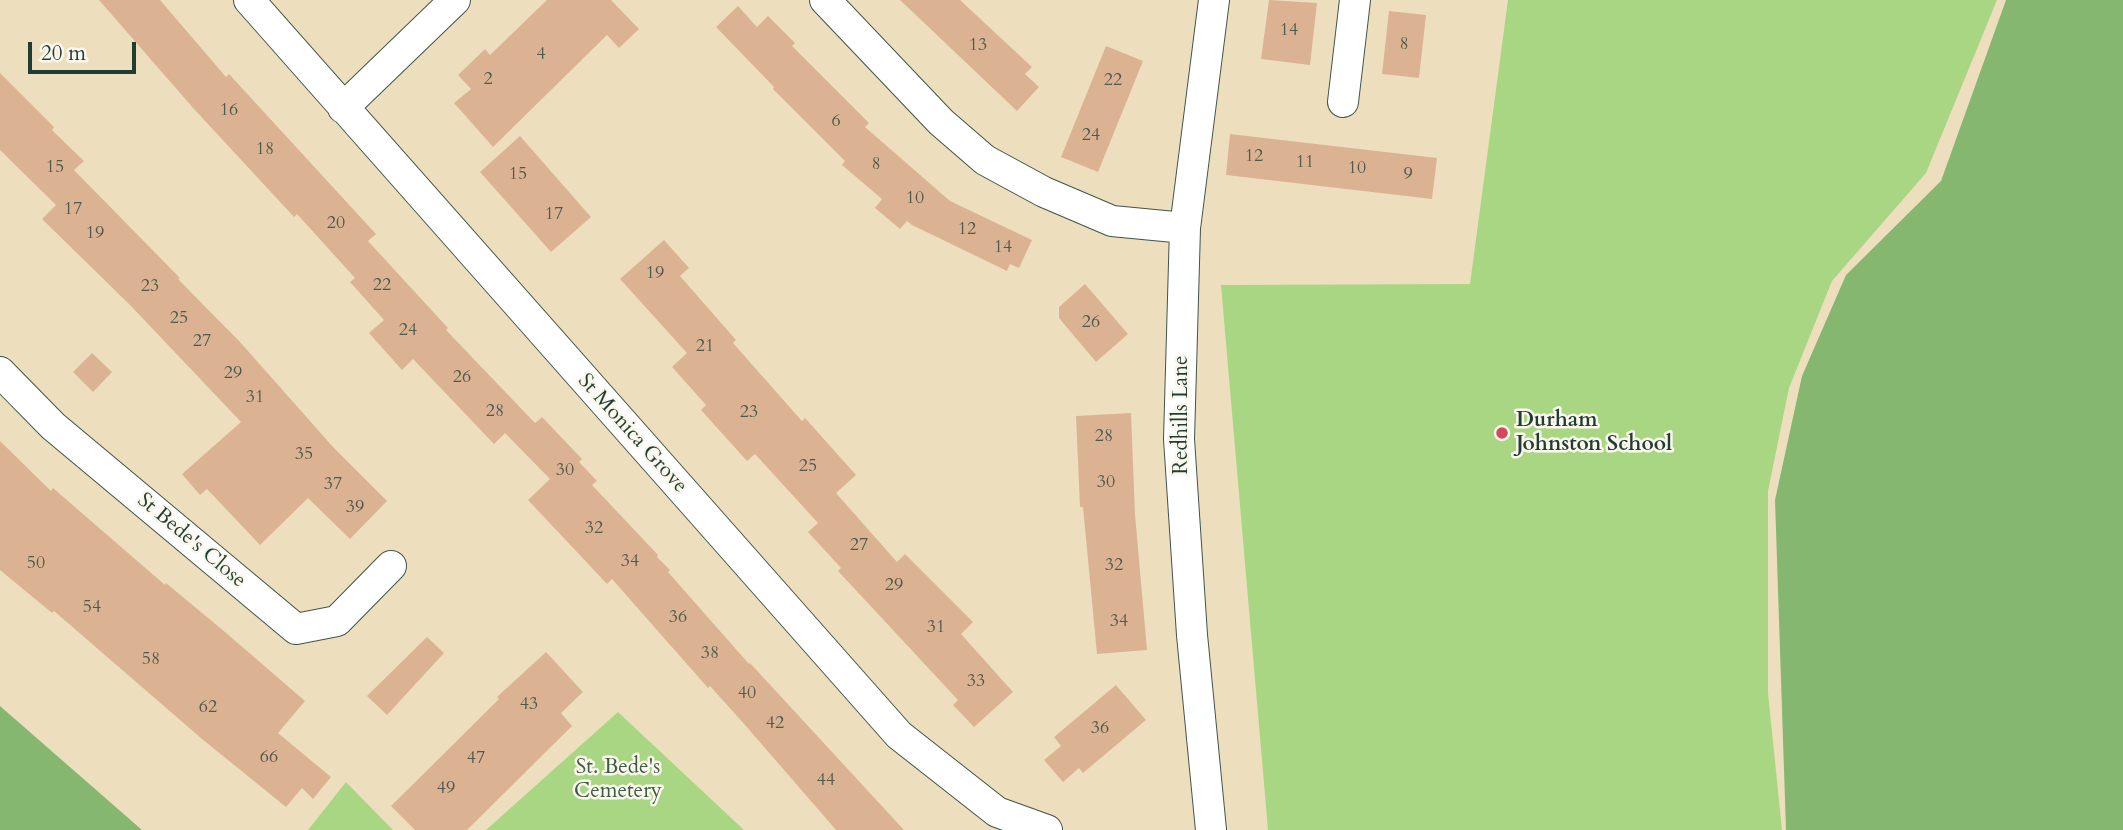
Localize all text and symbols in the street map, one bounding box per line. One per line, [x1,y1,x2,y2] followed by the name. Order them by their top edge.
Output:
[1280,20,1298,42] house number: 14
[32,28,140,72] scale bar
[1399,34,1409,56] house number: 8
[969,35,987,57] house number: 13
[41,39,86,68] text: 20 m
[536,44,546,66] house number: 4
[483,69,493,91] house number: 2
[1104,70,1122,92] house number: 22
[220,100,238,122] house number: 16
[831,111,841,133] house number: 6
[1082,125,1100,147] house number: 24
[256,139,274,161] house number: 18
[1245,146,1263,168] house number: 12
[1296,152,1314,174] house number: 11
[871,154,881,176] house number: 8
[46,157,64,179] house number: 15
[1348,158,1366,180] house number: 10
[509,164,527,186] house number: 15
[1403,164,1413,186] house number: 9
[906,188,924,210] house number: 10
[64,199,82,221] house number: 17
[545,204,563,226] house number: 17
[327,213,345,235] house number: 20
[958,219,976,241] house number: 12
[86,223,104,245] house number: 19
[994,237,1012,259] house number: 14
[646,263,664,285] house number: 19
[373,275,391,297] house number: 22
[141,276,159,298] house number: 23
[170,308,188,330] house number: 25
[1082,312,1100,334] house number: 26
[399,320,417,342] house number: 24
[193,331,211,353] house number: 27
[696,336,714,358] house number: 21
[1169,355,1195,475] street label: Redhills Lane
[224,363,242,385] house number: 29
[453,367,471,389] house number: 26
[572,369,692,499] street label: St Monica Grove
[246,387,264,409] house number: 31
[486,401,504,423] house number: 28
[740,402,758,424] house number: 23
[1516,408,1672,458] place label: Durham Johnston School
[1494,425,1510,441] marker: Durham Johnston School
[1095,426,1113,448] house number: 28
[295,444,313,466] house number: 35
[799,456,817,478] house number: 25
[556,460,574,482] house number: 30
[1097,472,1115,494] house number: 30
[324,474,342,496] house number: 37
[132,488,250,594] street label: St Bede's Close
[346,497,364,519] house number: 39
[585,518,603,540] house number: 32
[850,535,868,557] house number: 27
[621,551,639,573] house number: 34
[27,553,45,575] house number: 50
[1105,555,1123,577] house number: 32
[885,575,903,597] house number: 29
[83,597,101,619] house number: 54
[669,607,687,629] house number: 36
[1110,611,1128,633] house number: 34
[927,617,945,639] house number: 31
[701,643,719,665] house number: 38
[142,649,160,671] house number: 58
[967,671,985,693] house number: 33
[738,683,756,705] house number: 40
[520,694,538,716] house number: 43
[199,697,217,719] house number: 62
[766,713,784,735] house number: 42
[1091,718,1109,740] house number: 36
[260,747,278,769] house number: 66
[467,748,485,770] house number: 47
[574,755,662,805] park label: St. Bede's Cemetery
[817,770,835,792] house number: 44
[437,778,455,800] house number: 49

